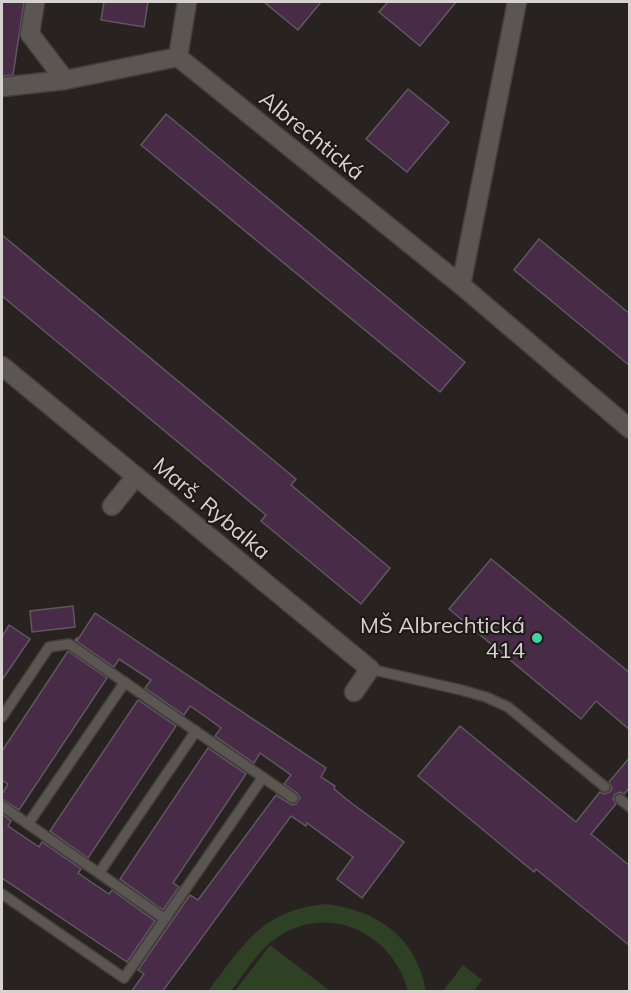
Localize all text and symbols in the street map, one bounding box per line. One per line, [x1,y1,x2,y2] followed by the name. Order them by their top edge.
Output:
[254,84,370,186] street label: Albrechtická
[148,451,276,565] street label: Marš. Rybalka
[360,611,525,664] place label: MŠ Albrechtická 414
[530,631,544,645] marker: MŠ Albrechtická 414

